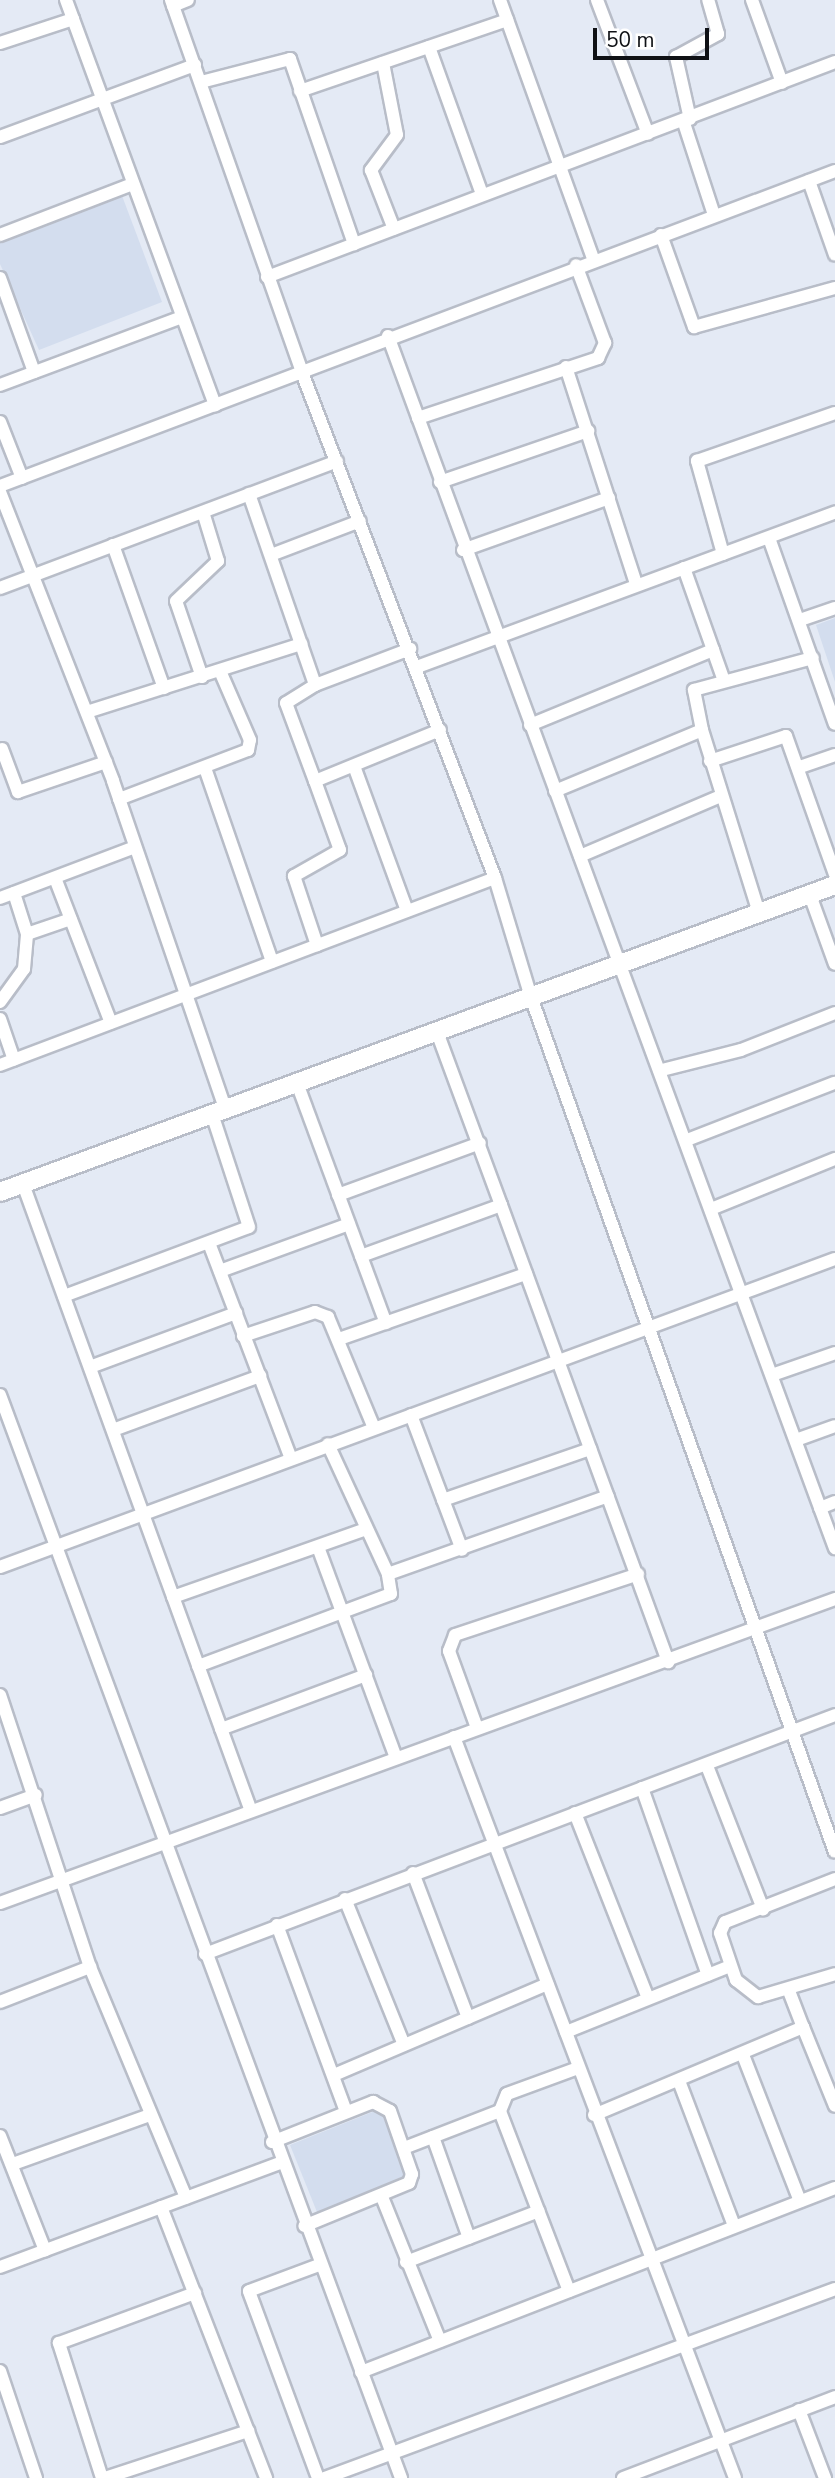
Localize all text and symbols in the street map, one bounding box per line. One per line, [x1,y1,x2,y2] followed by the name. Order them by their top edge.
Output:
[597,14,712,58] scale bar
[606,26,655,54] text: 50 m

